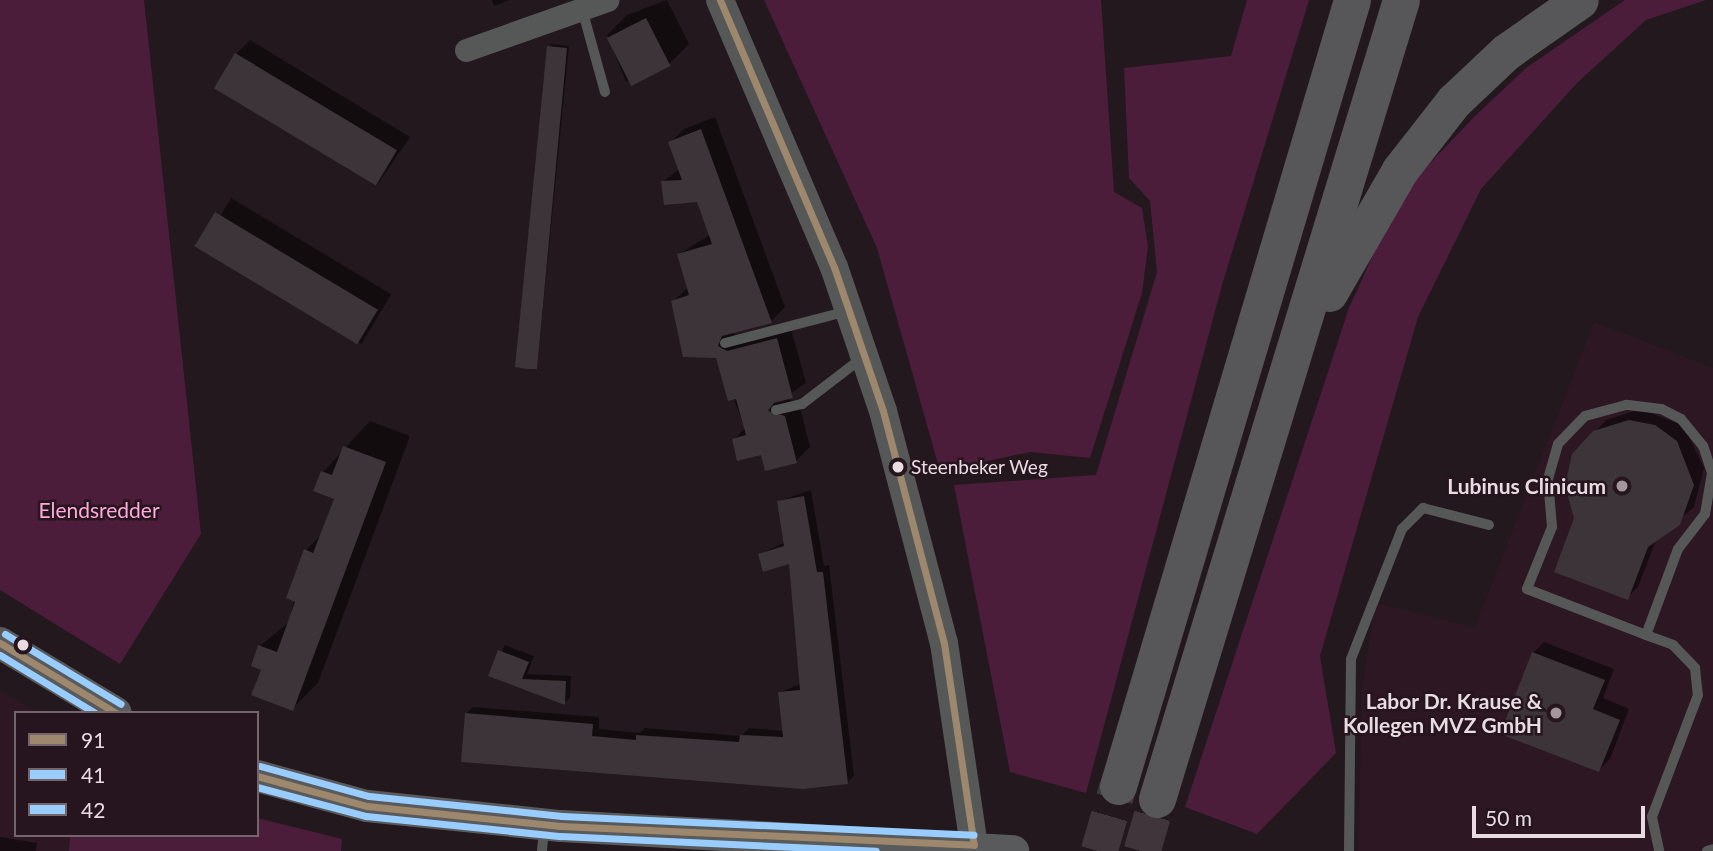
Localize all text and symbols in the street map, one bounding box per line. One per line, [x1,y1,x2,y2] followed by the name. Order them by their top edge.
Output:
[911,456,1048,478] place label: Steenbeker Weg
[891,460,905,474] marker: Steenbeker Weg
[1447,473,1606,499] place label: Lubinus Clinicum
[1612,476,1632,496] marker: Lubinus Clinicum
[38,497,160,523] park label: Elendsredder
[16,638,30,652] unlabelled marker
[1343,688,1542,738] place label: Labor Dr. Krause & Kollegen MVZ GmbH
[1548,705,1564,721] marker: Labor Dr. Krause & Kollegen MVZ GmbH
[14,711,259,837] legend
[81,727,105,752] text: 91
[81,762,105,787] text: 41
[1475,792,1648,836] scale bar
[81,797,105,822] text: 42
[1485,805,1532,830] text: 50 m

